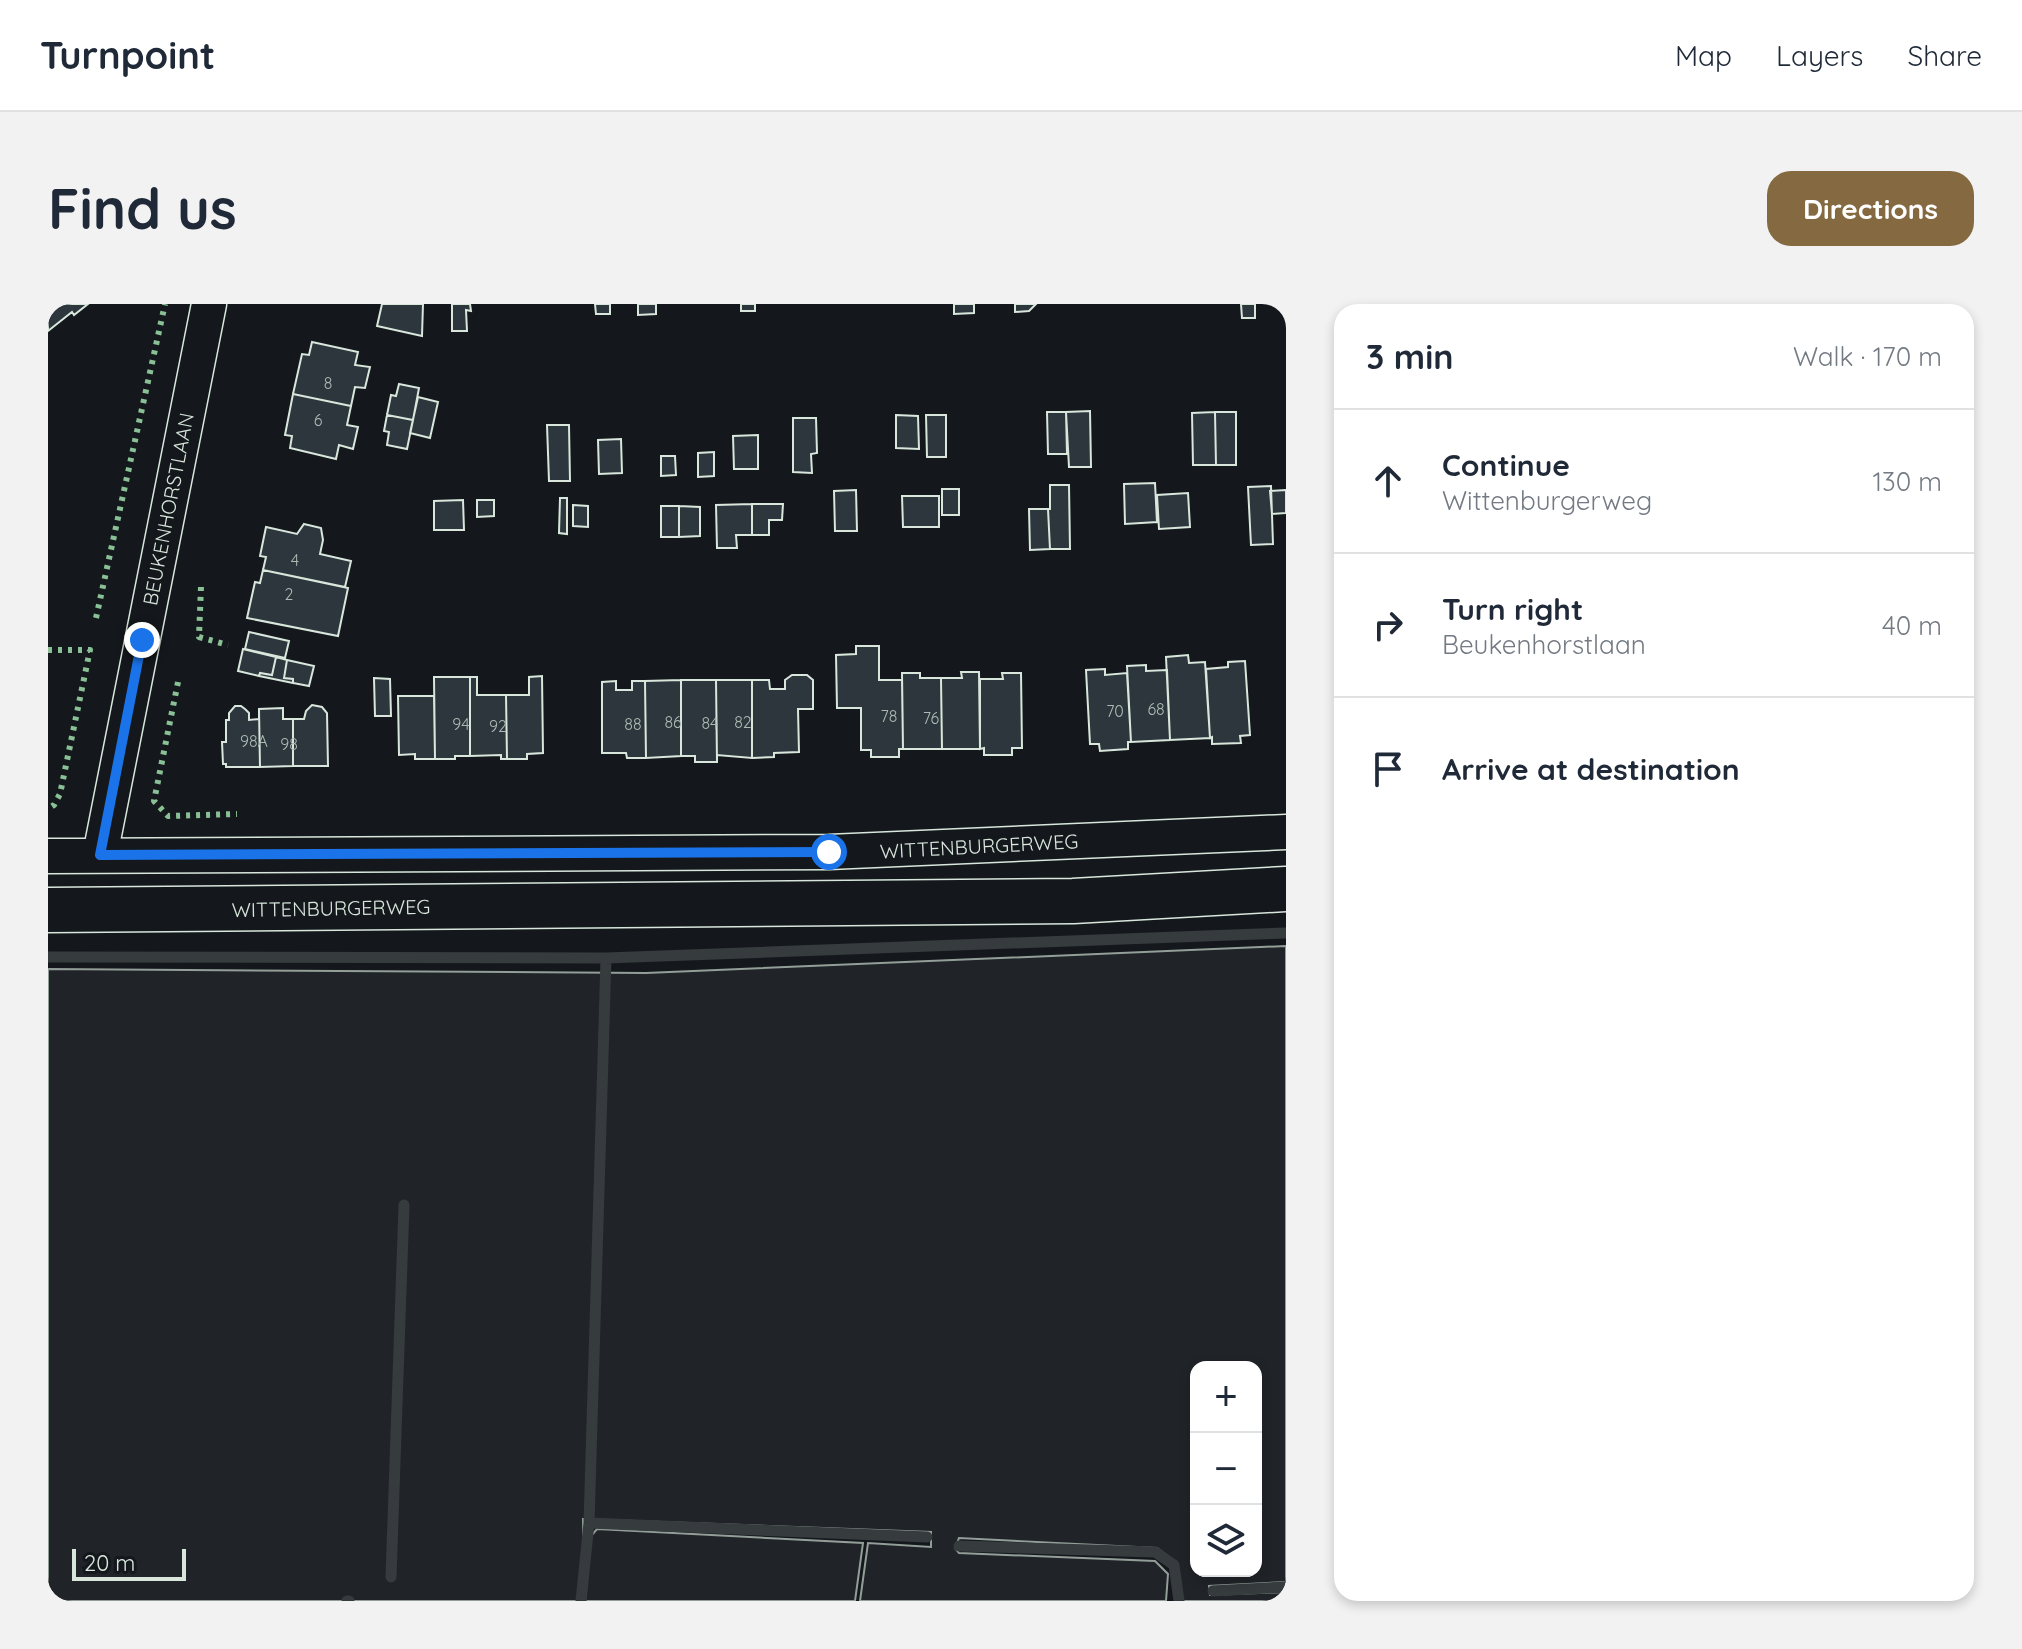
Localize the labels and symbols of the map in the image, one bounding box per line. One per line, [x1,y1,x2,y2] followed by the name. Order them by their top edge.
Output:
[324,373,332,393] house number: 8
[314,410,323,430] house number: 6
[137,411,199,607] street label: BEUKENHORSTLAAN
[291,550,299,570] house number: 4
[285,584,294,604] house number: 2
[124,622,160,658] route end
[1147,699,1165,719] house number: 68
[1106,701,1124,721] house number: 70
[881,706,897,726] house number: 78
[923,708,940,728] house number: 76
[664,712,682,732] house number: 86
[734,712,752,732] house number: 82
[701,713,719,733] house number: 84
[452,714,470,734] house number: 94
[624,714,642,734] house number: 88
[489,716,507,736] house number: 92
[240,731,268,751] house number: 98A
[280,734,298,754] house number: 98
[879,828,1079,864] street label: WITTENBURGERWEG
[811,834,847,870] route start
[231,894,431,922] street label: WITTENBURGERWEG
[72,1545,186,1581] scale bar

